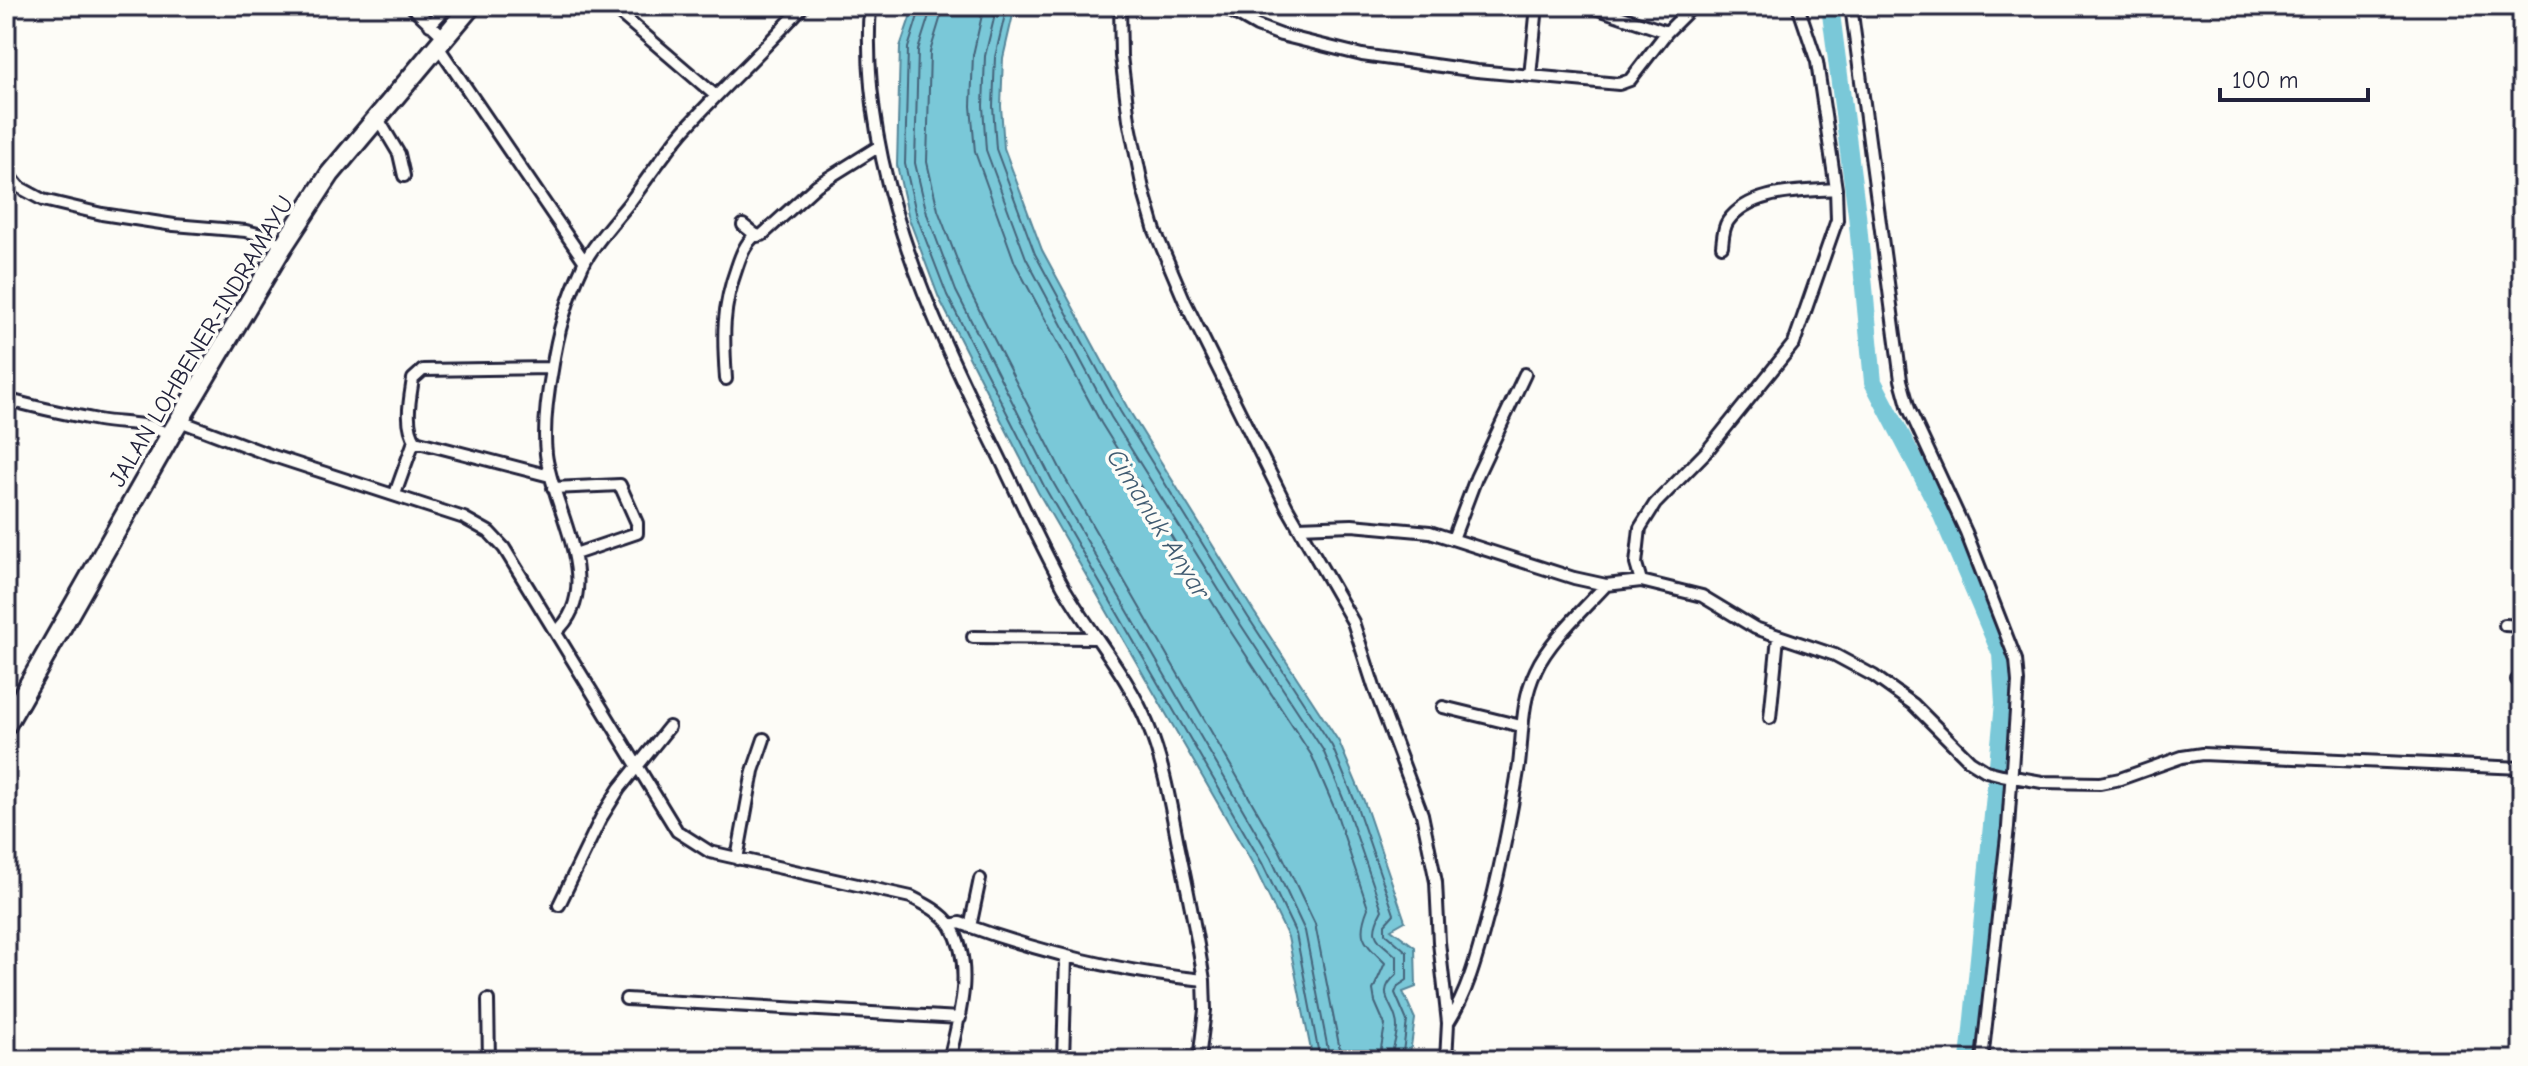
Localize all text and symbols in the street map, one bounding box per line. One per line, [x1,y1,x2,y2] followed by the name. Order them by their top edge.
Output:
[2220,52,2368,102] scale bar
[2232,66,2299,94] text: 100 m
[103,191,299,491] street label: JALAN LOHBENER-INDRAMAYU
[1100,444,1217,606] water label: Cimanuk Anyar

